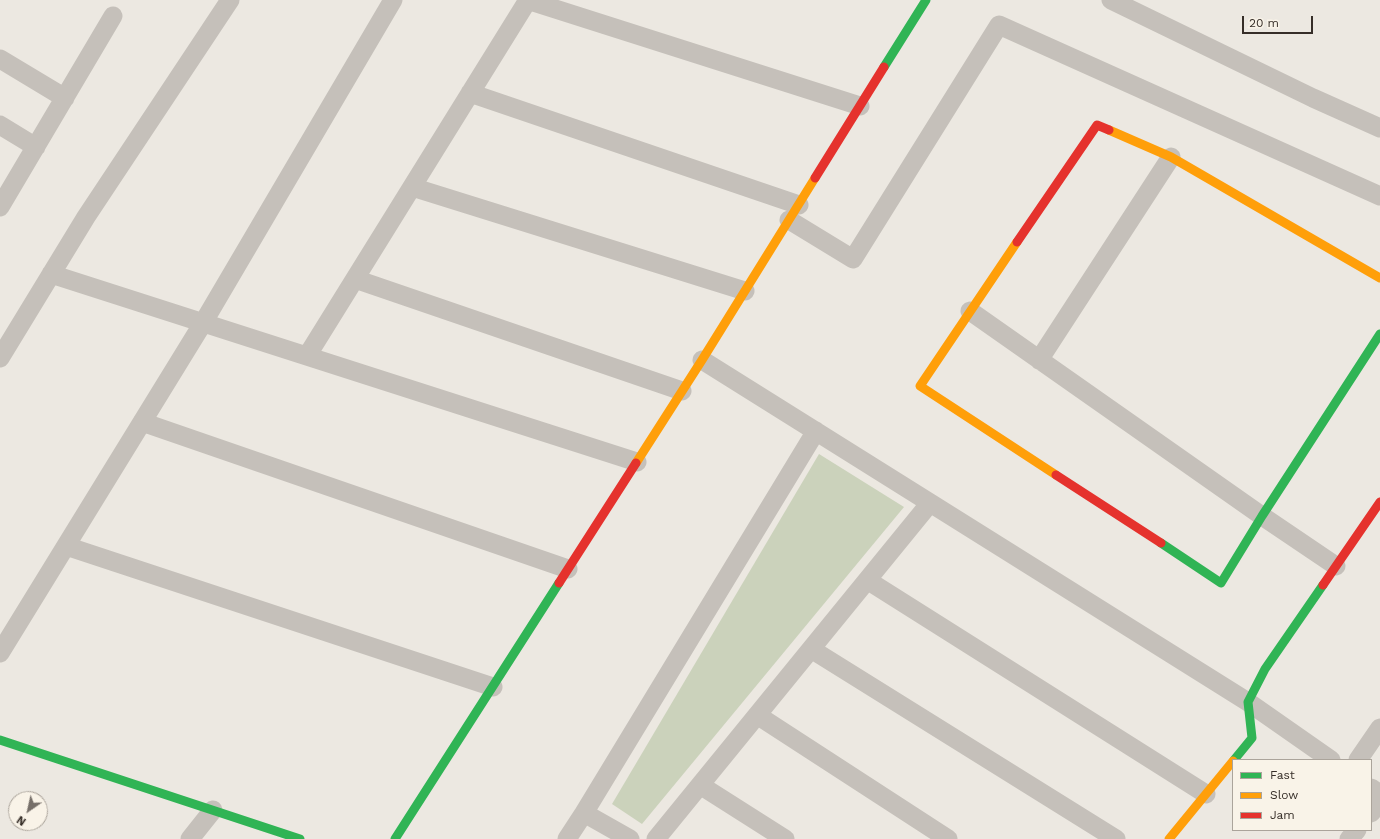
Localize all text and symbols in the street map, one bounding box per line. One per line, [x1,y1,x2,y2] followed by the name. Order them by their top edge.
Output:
[1244,8,1315,34] scale bar
[1249,16,1279,30] text: 20 m
[1232,759,1372,831] legend
[1270,768,1295,782] text: Fast
[1270,788,1298,802] text: Slow
[8,791,48,831] north arrow
[1270,808,1295,822] text: Jam
[15,813,29,828] text: N

